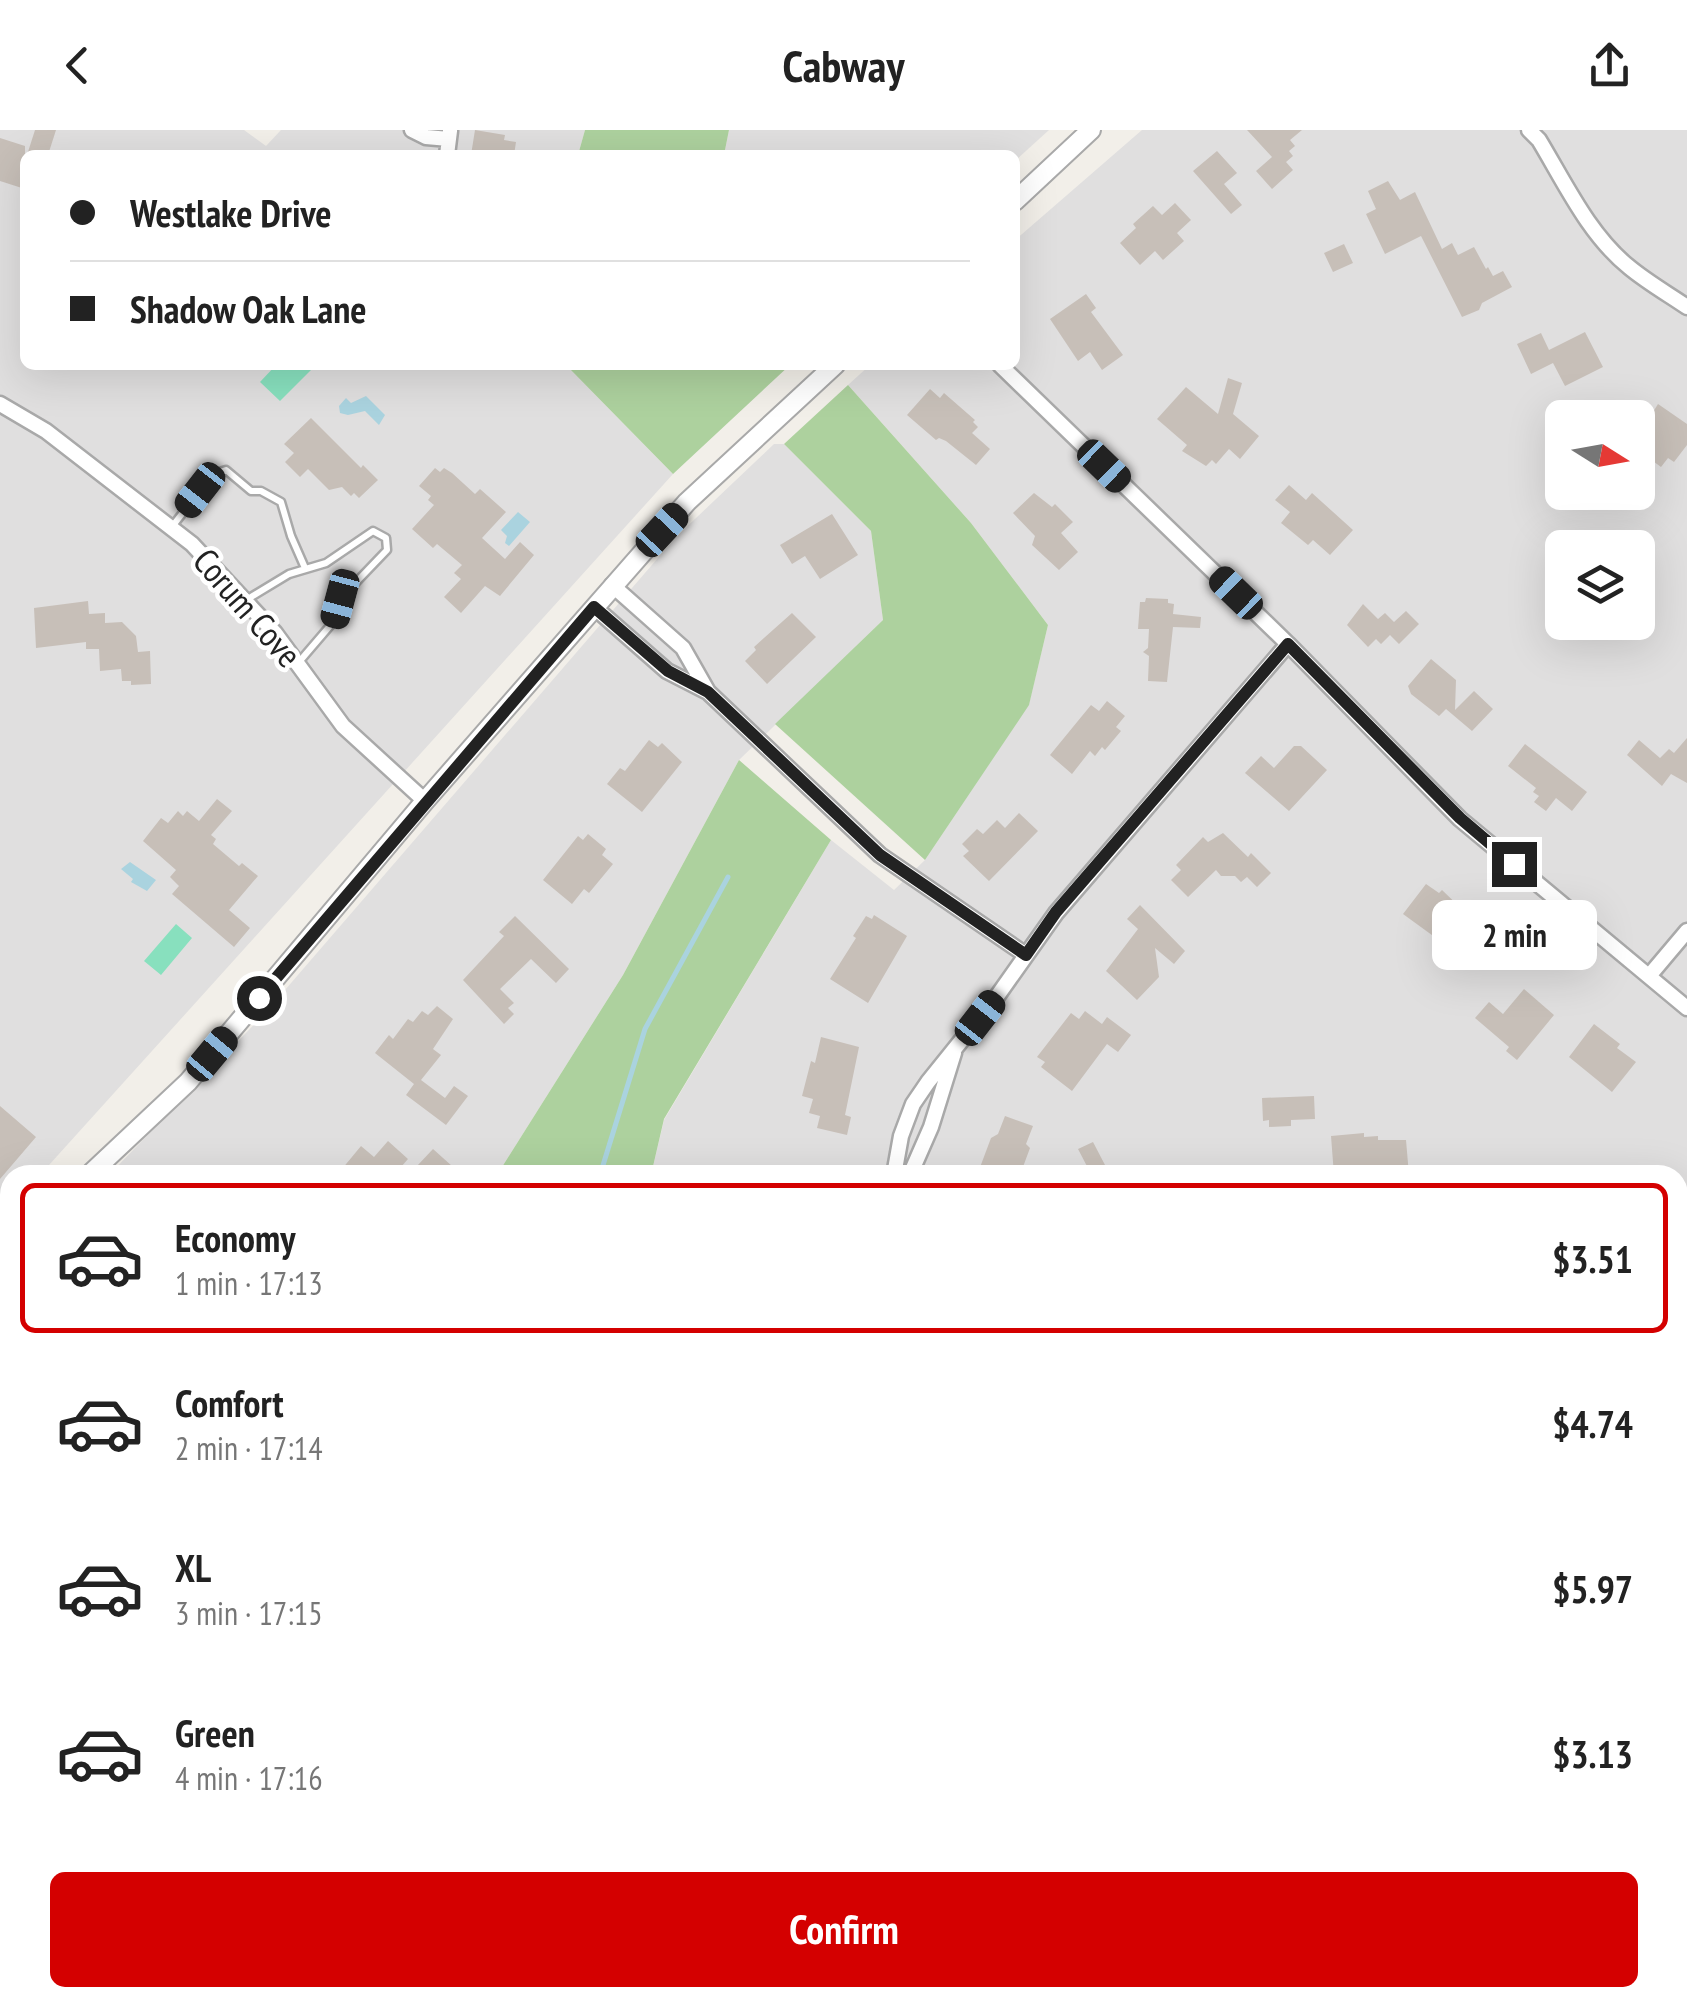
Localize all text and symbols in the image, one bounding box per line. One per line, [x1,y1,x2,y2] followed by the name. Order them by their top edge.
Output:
[783,36,904,94] text: Cabway
[50,38,105,93] icon: back
[1582,38,1637,93] icon: share
[130,188,332,237] text: Westlake Drive
[130,284,367,333] text: Shadow Oak Lane
[1545,400,1655,510] north arrow
[1545,400,1655,640] map controls
[1072,434,1136,498] car
[170,457,230,523] car
[631,498,693,562] car
[1545,530,1655,640] button: layers
[183,538,312,676] street label: Corum Cove
[1204,561,1268,625] car
[318,566,362,632] car
[1492,842,1537,887] route end
[1432,899,1596,969] callout: 2 min
[1482,914,1547,956] text: 2 min
[237,976,282,1021] route start
[950,985,1010,1051] car
[181,1021,243,1087] car
[55,1213,145,1303] icon: car
[175,1213,295,1262] text: Economy
[1552,1234,1633,1283] text: $3.51
[175,1262,323,1304] text: 1 min · 17:13
[55,1378,145,1468] icon: car
[175,1378,284,1427] text: Comfort
[1552,1399,1633,1448] text: $4.74
[175,1427,323,1469] text: 2 min · 17:14
[55,1543,145,1633] icon: car
[175,1543,211,1592] text: XL
[1552,1564,1633,1613] text: $5.97
[175,1592,323,1634] text: 3 min · 17:15
[55,1708,145,1798] icon: car
[175,1708,255,1757] text: Green
[1552,1729,1633,1778] text: $3.13
[175,1757,323,1799] text: 4 min · 17:16
[50,1872,1638,1987] button: Confirm

